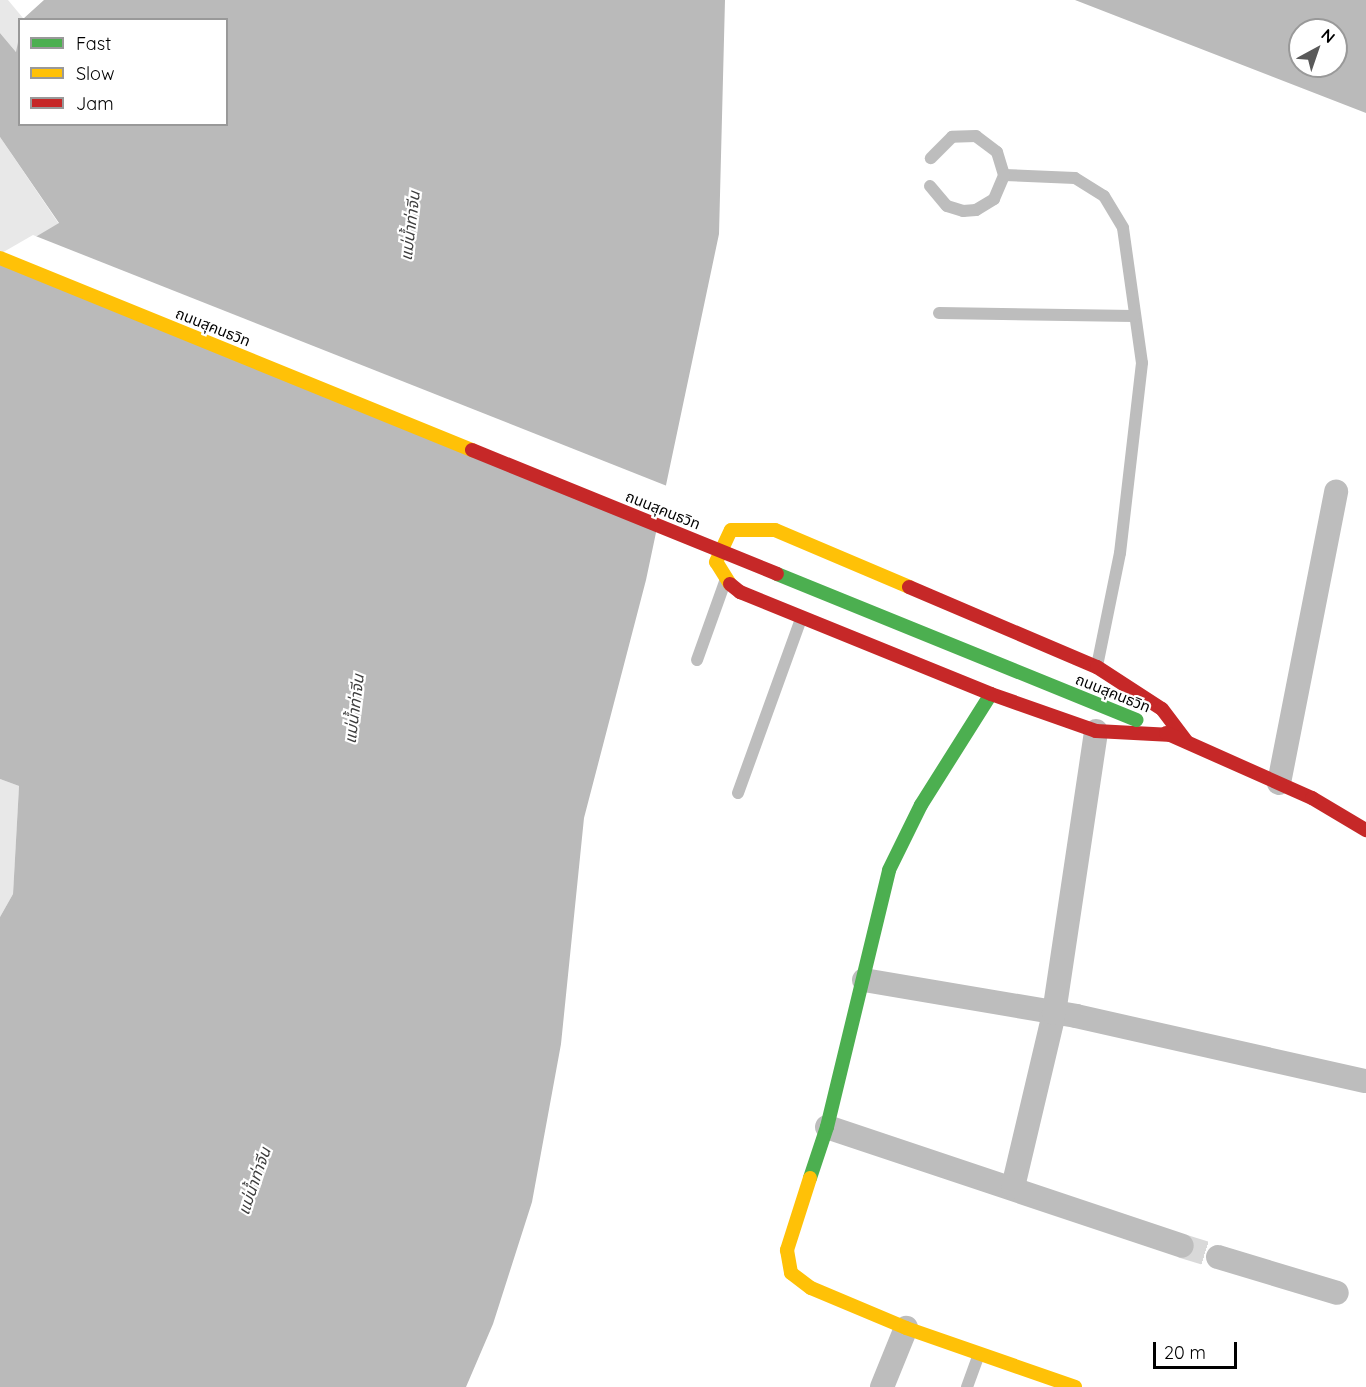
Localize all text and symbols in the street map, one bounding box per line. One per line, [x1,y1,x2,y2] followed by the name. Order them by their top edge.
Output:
[18,18,228,126] legend
[1288,18,1348,78] north arrow
[1317,24,1339,47] text: N
[76,32,111,55] text: Fast
[76,62,114,85] text: Slow
[76,92,114,115] text: Jam
[396,190,424,262] water label: แม่น้ำท่าจีน
[173,304,253,350] street label: ถนนสุคนธวิท
[623,487,703,533] street label: ถนนสุคนธวิท
[1073,670,1153,716] street label: ถนนสุคนธวิท
[340,673,368,745] water label: แม่น้ำท่าจีน
[234,1145,274,1217] water label: แม่น้ำท่าจีน
[1156,1330,1240,1368] scale bar
[1164,1341,1206,1364] text: 20 m

